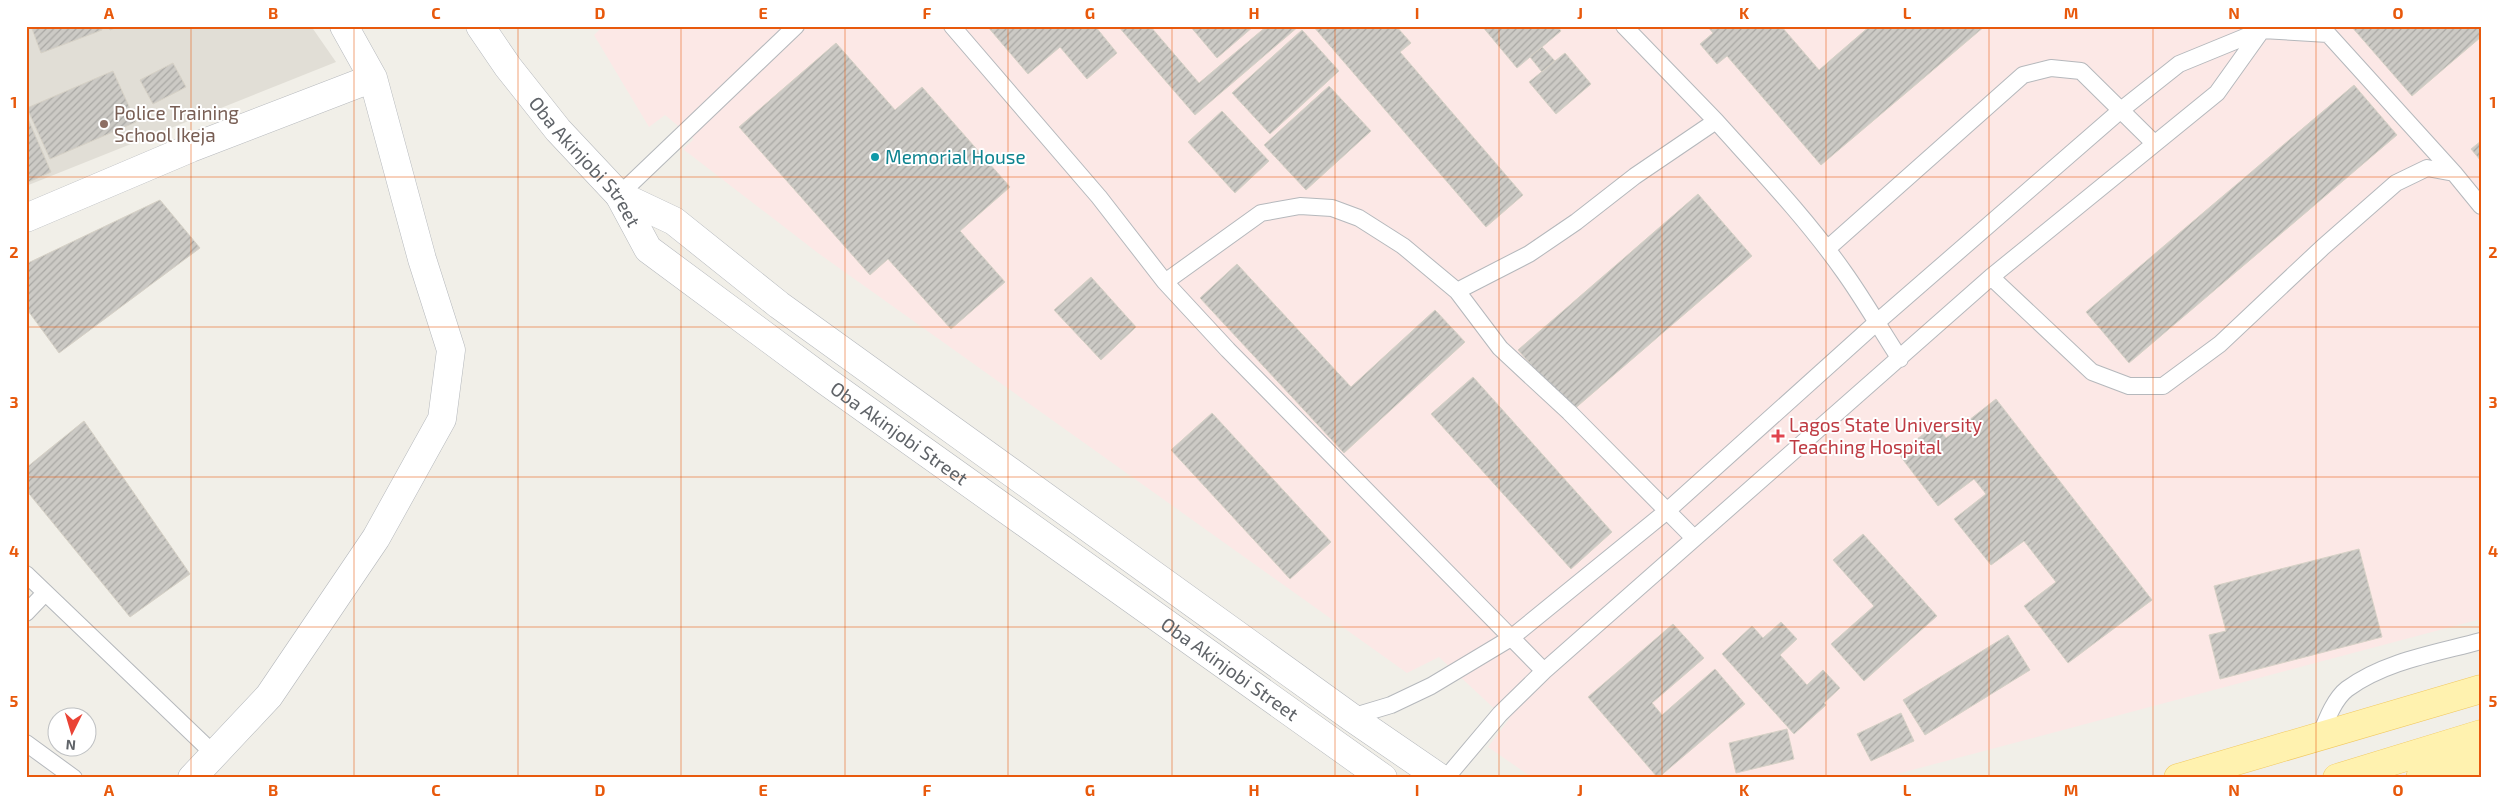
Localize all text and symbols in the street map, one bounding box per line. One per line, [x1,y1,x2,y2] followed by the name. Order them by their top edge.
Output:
[104,3,115,22] text: A
[268,3,278,22] text: B
[431,3,441,22] text: C
[595,3,606,22] text: D
[758,3,768,22] text: E
[923,3,932,22] text: F
[1085,3,1095,22] text: G
[1248,3,1260,22] text: H
[1415,3,1419,22] text: I
[1577,3,1583,22] text: J
[1739,3,1750,22] text: K
[1903,3,1912,22] text: L
[2064,3,2078,22] text: M
[2228,3,2240,22] text: N
[2392,3,2404,22] text: O
[525,91,646,231] street label: Oba Akinjobi Street
[11,92,17,111] text: 1
[2490,92,2496,111] text: 1
[114,101,239,146] place label: Police Training School Ikeja
[98,118,110,130] marker: Police Training School Ikeja
[885,145,1026,168] place label: Memorial House
[869,151,881,163] marker: Memorial House
[9,242,19,261] text: 2
[2488,242,2498,261] text: 2
[826,376,973,489] street label: Oba Akinjobi Street
[9,392,19,411] text: 3
[2488,392,2498,411] text: 3
[1789,413,1982,458] place label: Lagos State University Teaching Hospital
[1771,429,1785,443] marker: Lagos State University Teaching Hospital
[9,541,19,560] text: 4
[2488,541,2498,560] text: 4
[1157,612,1303,725] street label: Oba Akinjobi Street
[10,691,19,710] text: 5
[2489,691,2498,710] text: 5
[48,706,98,756] north arrow
[65,737,77,754] text: N
[104,780,115,799] text: A
[268,780,278,799] text: B
[431,780,441,799] text: C
[595,780,606,799] text: D
[758,780,768,799] text: E
[923,780,932,799] text: F
[1085,780,1095,799] text: G
[1248,780,1260,799] text: H
[1415,780,1419,799] text: I
[1577,780,1583,799] text: J
[1739,780,1750,799] text: K
[1903,780,1912,799] text: L
[2064,780,2078,799] text: M
[2228,780,2240,799] text: N
[2392,780,2404,799] text: O

